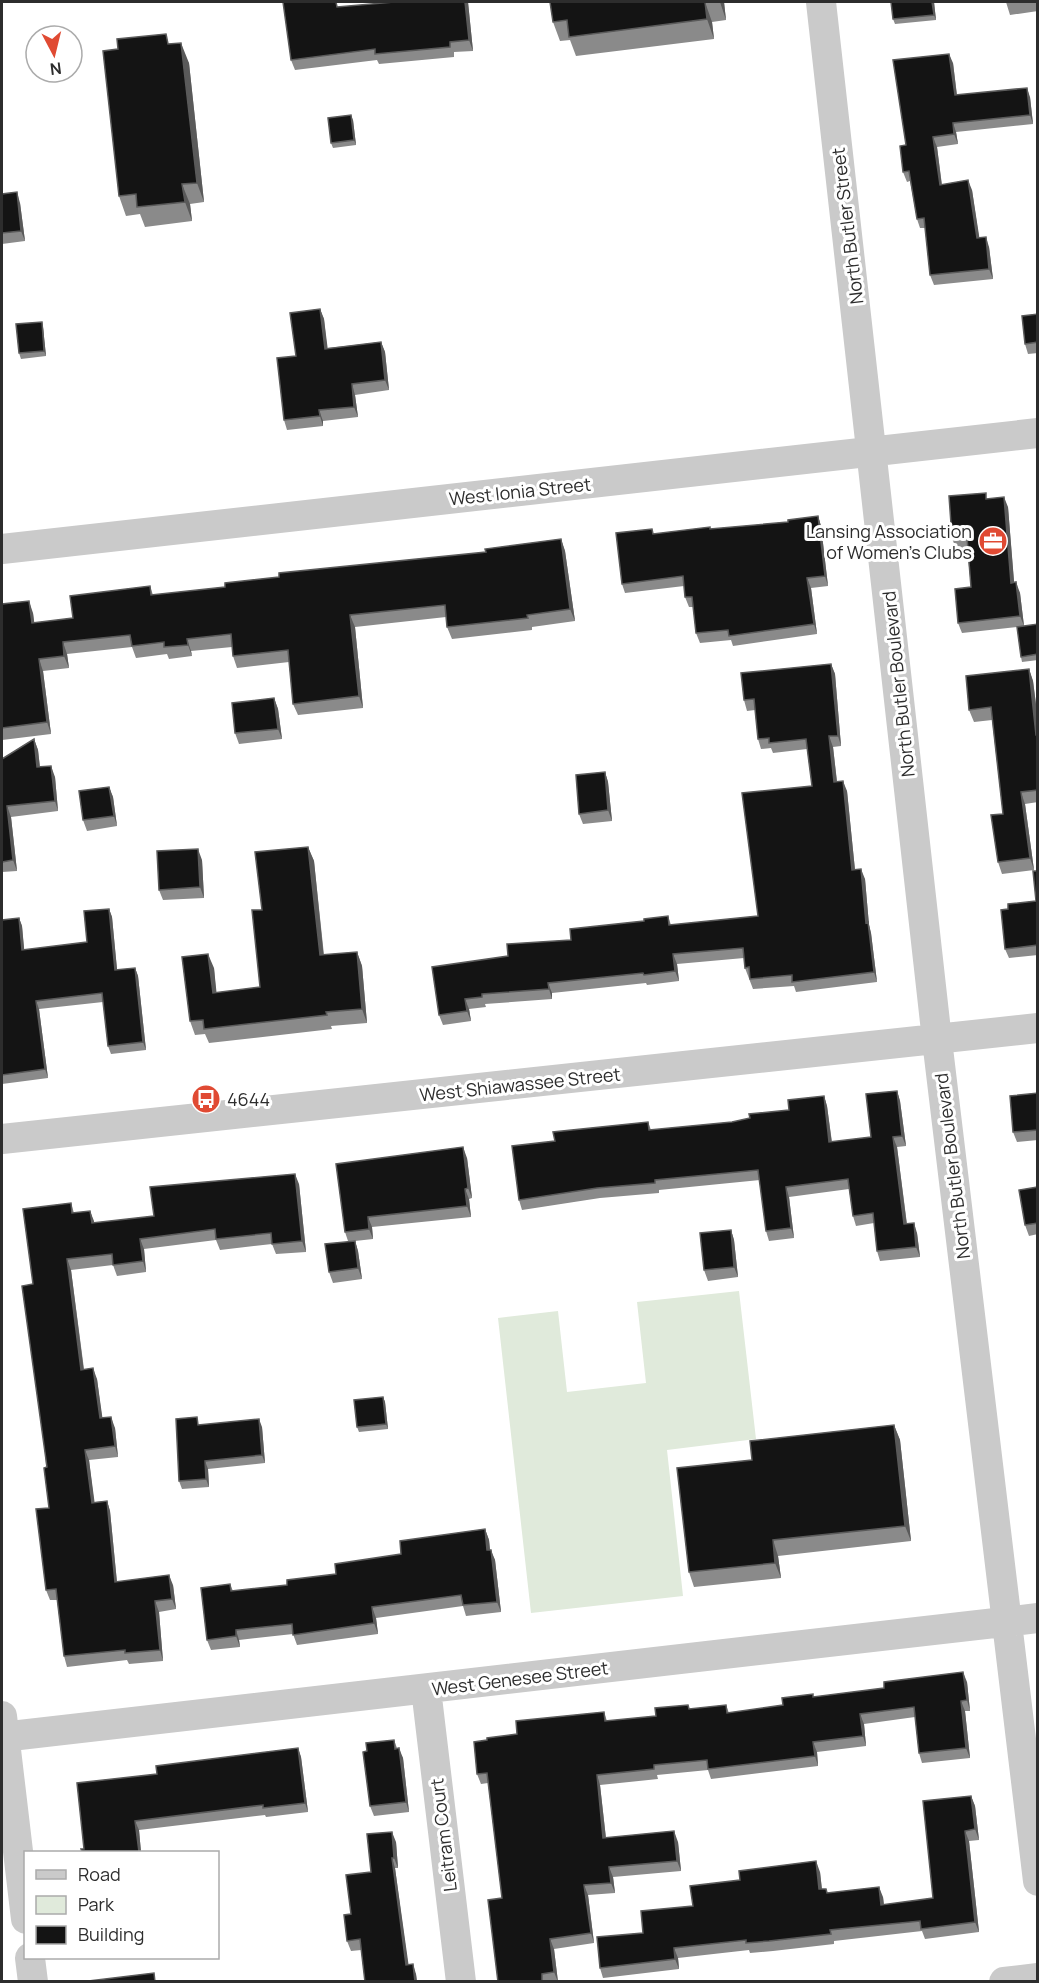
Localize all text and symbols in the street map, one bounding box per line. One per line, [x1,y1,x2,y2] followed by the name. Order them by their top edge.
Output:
[24,24,84,84] north arrow
[49,57,63,81] text: N
[825,146,869,306] street label: North Butler Street
[448,472,592,510] street label: West Ionia Street
[806,519,972,564] place label: Lansing Association of Women's Clubs
[977,525,1009,557] office icon: Lansing Association of Women's Clubs
[876,590,920,778] street label: North Butler Boulevard
[418,1062,622,1106] street label: West Shiawassee Street
[929,1072,975,1260] street label: North Butler Boulevard
[190,1083,222,1115] bus stop icon: 4644
[227,1087,270,1111] place label: 4644
[430,1655,610,1701] street label: West Genesee Street
[424,1777,462,1893] street label: Leitram Court
[24,1851,219,1959] legend
[78,1862,121,1886] text: Road
[78,1892,115,1916] text: Park
[78,1922,144,1946] text: Building

